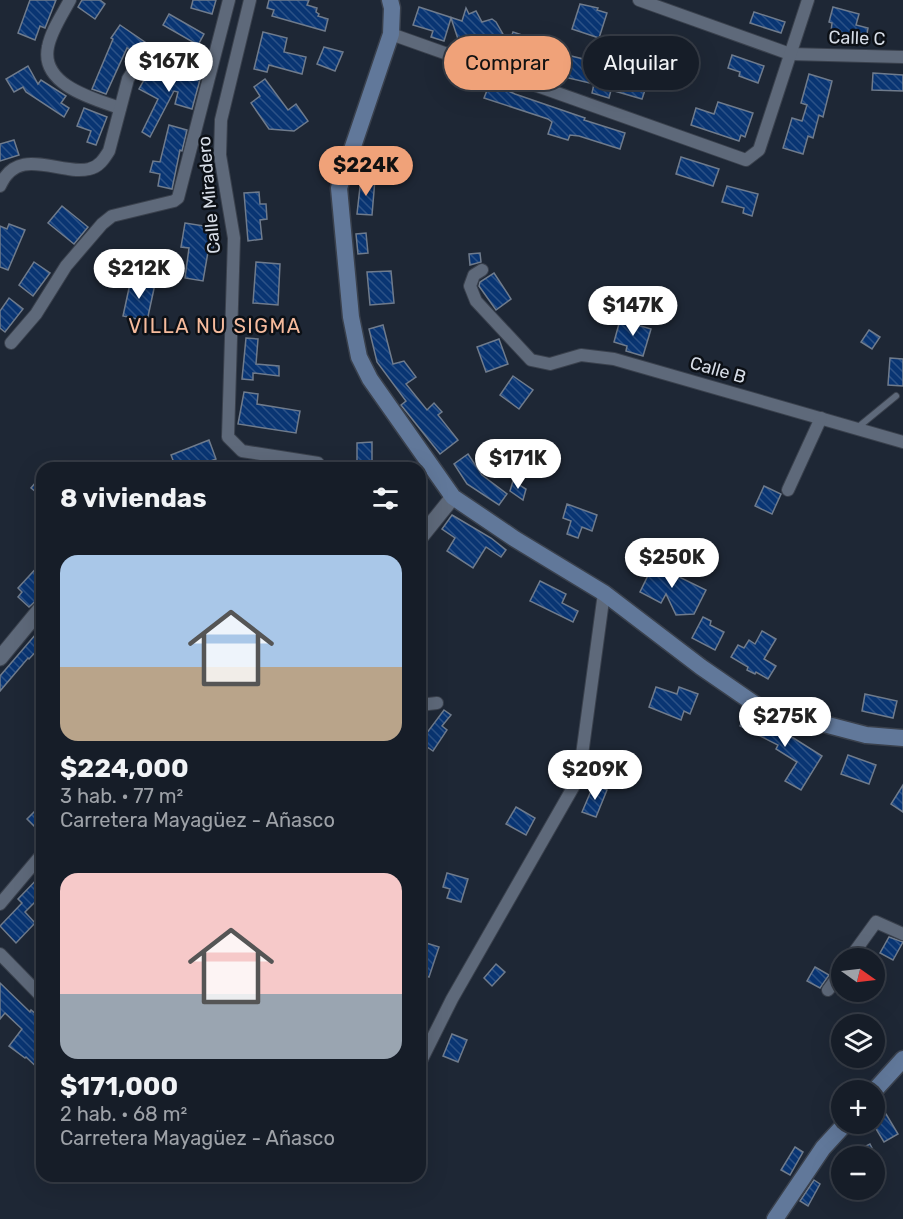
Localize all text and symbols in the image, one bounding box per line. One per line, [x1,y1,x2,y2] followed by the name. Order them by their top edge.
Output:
[828,26,886,50] street label: Calle C
[444,36,571,90] chip: Comprar
[583,36,699,90] chip: Alquilar
[127,42,211,93] pin: $167K
[139,49,199,73] text: $167K
[193,135,225,255] street label: Calle Miradero
[324,146,408,197] pin: $224K
[333,153,399,177] text: $224K
[97,249,181,300] pin: $212K
[108,256,170,280] text: $212K
[591,286,675,337] pin: $147K
[602,293,664,317] text: $147K
[128,314,302,338] district label: VILLA NU SIGMA
[687,352,749,388] street label: Calle B
[476,439,560,490] pin: $171K
[489,446,547,470] text: $171K
[369,482,402,515] icon: filters
[60,483,207,514] text: 8 viviendas
[630,538,714,589] pin: $250K
[639,545,705,569] text: $250K
[177,594,285,702] icon: home
[743,697,827,748] pin: $275K
[753,704,817,728] text: $275K
[553,750,637,801] pin: $209K
[60,753,189,784] text: $224,000
[562,757,628,781] text: $209K
[60,784,183,808] text: 3 hab. · 77 m²
[60,808,335,832] text: Carretera Mayagüez - Añasco
[177,912,285,1020] icon: home
[831,948,885,1002] north arrow
[831,948,885,1200] map controls
[831,1014,885,1068] button: layers
[60,1071,178,1102] text: $171,000
[831,1080,885,1134] button: +
[60,1102,187,1126] text: 2 hab. · 68 m²
[60,1126,335,1150] text: Carretera Mayagüez - Añasco
[831,1146,885,1200] button: −

